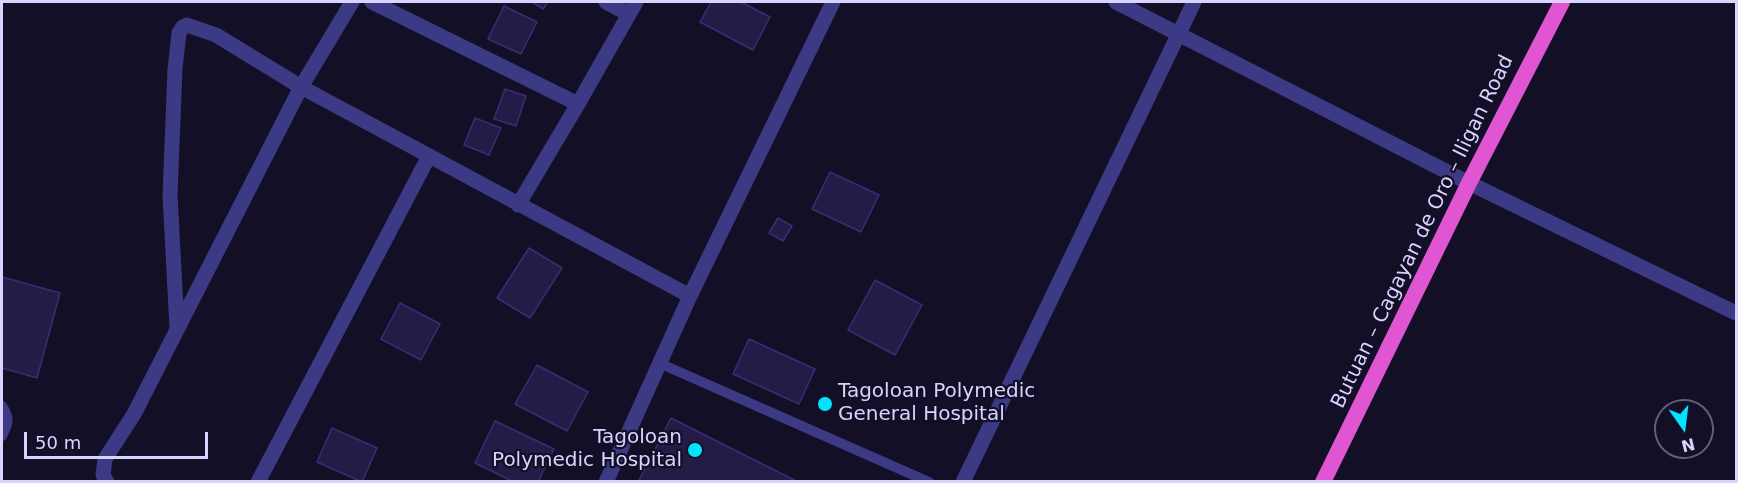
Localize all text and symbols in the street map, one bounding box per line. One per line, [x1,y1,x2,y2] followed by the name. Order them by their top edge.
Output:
[1327,52,1519,412] street label: Butuan – Cagayan de Oro – Iligan Road
[838,380,1035,427] place label: Tagoloan Polymedic General Hospital
[816,395,834,413] marker: Tagoloan Polymedic General Hospital
[1654,399,1714,459] north arrow
[27,420,212,458] scale bar
[492,426,682,473] place label: Tagoloan Polymedic Hospital
[35,432,81,453] text: 50 m
[1679,434,1697,456] text: N
[686,441,704,459] marker: Tagoloan Polymedic Hospital

